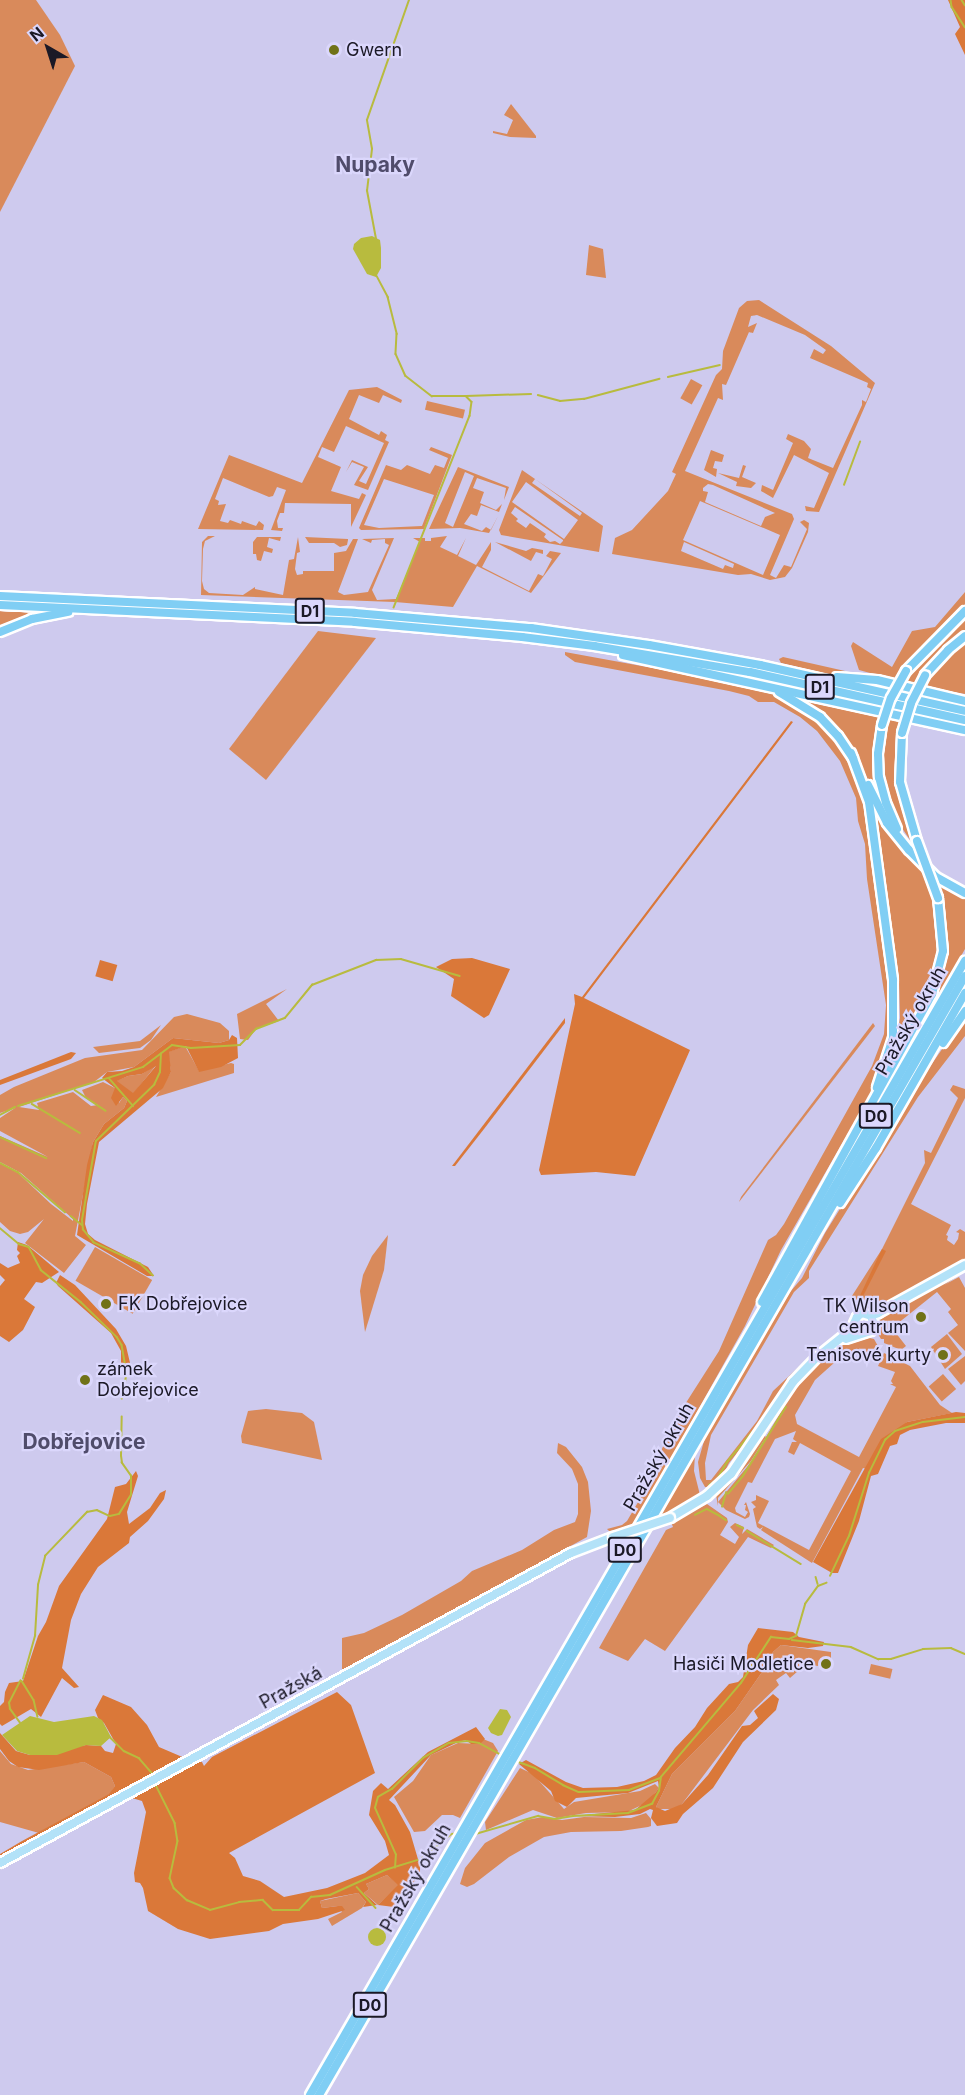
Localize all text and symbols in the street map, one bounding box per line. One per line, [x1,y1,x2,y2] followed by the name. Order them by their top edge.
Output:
[18,18,78,78] north arrow
[26,22,48,46] text: N
[346,39,402,61] place label: Gwern
[327,43,341,57] marker: Gwern
[335,152,415,178] district label: Nupaky
[294,598,326,624] road number: D1
[804,674,836,700] road number: D1
[871,963,951,1079] street label: Pražský okruh
[858,1103,894,1129] road number: D0
[118,1293,248,1315] place label: FK Dobřejovice
[823,1296,909,1338] place label: TK Wilson centrum
[99,1297,113,1311] marker: FK Dobřejovice
[914,1310,928,1324] marker: TK Wilson centrum
[806,1344,931,1366] place label: Tenisové kurty
[936,1348,950,1362] marker: Tenisové kurty
[97,1359,199,1402] place label: zámek Dobřejovice
[78,1373,92,1387] marker: zámek Dobřejovice
[619,1399,699,1515] street label: Pražský okruh
[22,1429,146,1455] district label: Dobřejovice
[607,1537,643,1563] road number: D0
[673,1653,814,1675] place label: Hasiči Modletice
[819,1657,833,1671] marker: Hasiči Modletice
[256,1662,326,1714] street label: Pražská
[376,1820,456,1936] street label: Pražský okruh
[352,1992,388,2018] road number: D0

